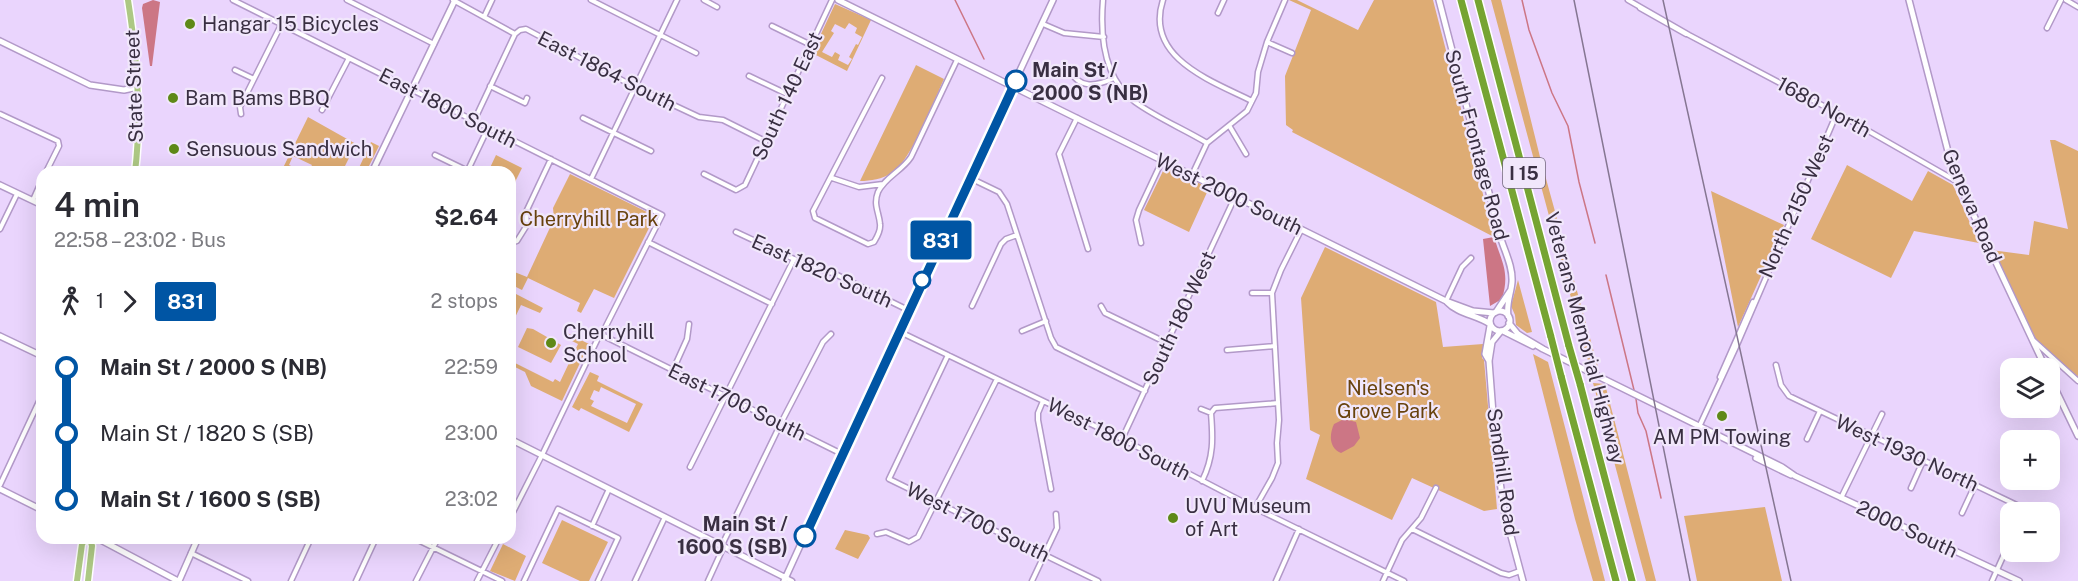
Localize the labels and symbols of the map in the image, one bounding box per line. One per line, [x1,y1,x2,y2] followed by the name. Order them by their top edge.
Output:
[202,12,379,36] place label: Hangar 15 Bicycles
[183,17,197,31] marker: Hangar 15 Bicycles
[534,26,680,116] street label: East 1864 South
[747,28,827,164] street label: South 140 East
[120,29,148,143] street label: State Street
[1440,47,1514,243] street label: South Frontage Road
[1032,58,1149,105] place label: Main St / 2000 S (NB)
[375,63,521,153] street label: East 1800 South
[1005,70,1027,92] marker: Main St / 2000 S (NB)
[1773,71,1875,143] street label: 1680 North
[185,86,330,110] place label: Bam Bams BBQ
[166,91,180,105] marker: Bam Bams BBQ
[1754,131,1838,281] street label: North 2150 West
[186,137,372,161] place label: Sensuous Sandwich
[167,142,181,156] marker: Sensuous Sandwich
[1937,145,2007,267] street label: Geneva Road
[1151,148,1307,240] street label: West 2000 South
[1503,158,1545,188] road number: I 15
[519,207,659,231] park label: Cherryhill Park
[1540,209,1630,467] street label: Veterans Memorial Highway
[906,220,976,260] line badge: 831
[748,229,896,313] street label: East 1820 South
[1137,247,1221,389] street label: South 180 West
[913,271,931,289] unlabelled marker
[563,320,655,367] place label: Cherryhill School
[544,336,558,350] marker: Cherryhill School
[664,358,810,446] street label: East 1700 South
[1337,376,1439,423] park label: Nielsen's Grove Park
[1043,393,1195,485] street label: West 1800 South
[1482,407,1524,537] street label: Sandhill Road
[1715,409,1729,423] marker: AM PM Towing
[1832,409,1982,497] street label: West 1930 North
[1653,425,1791,449] place label: AM PM Towing
[902,477,1054,567] street label: West 1700 South
[1185,494,1311,541] place label: UVU Museum of Art
[1853,495,1961,563] street label: 2000 South
[1166,511,1180,525] marker: UVU Museum of Art
[677,512,788,559] place label: Main St / 1600 S (SB)
[794,525,816,547] marker: Main St / 1600 S (SB)

